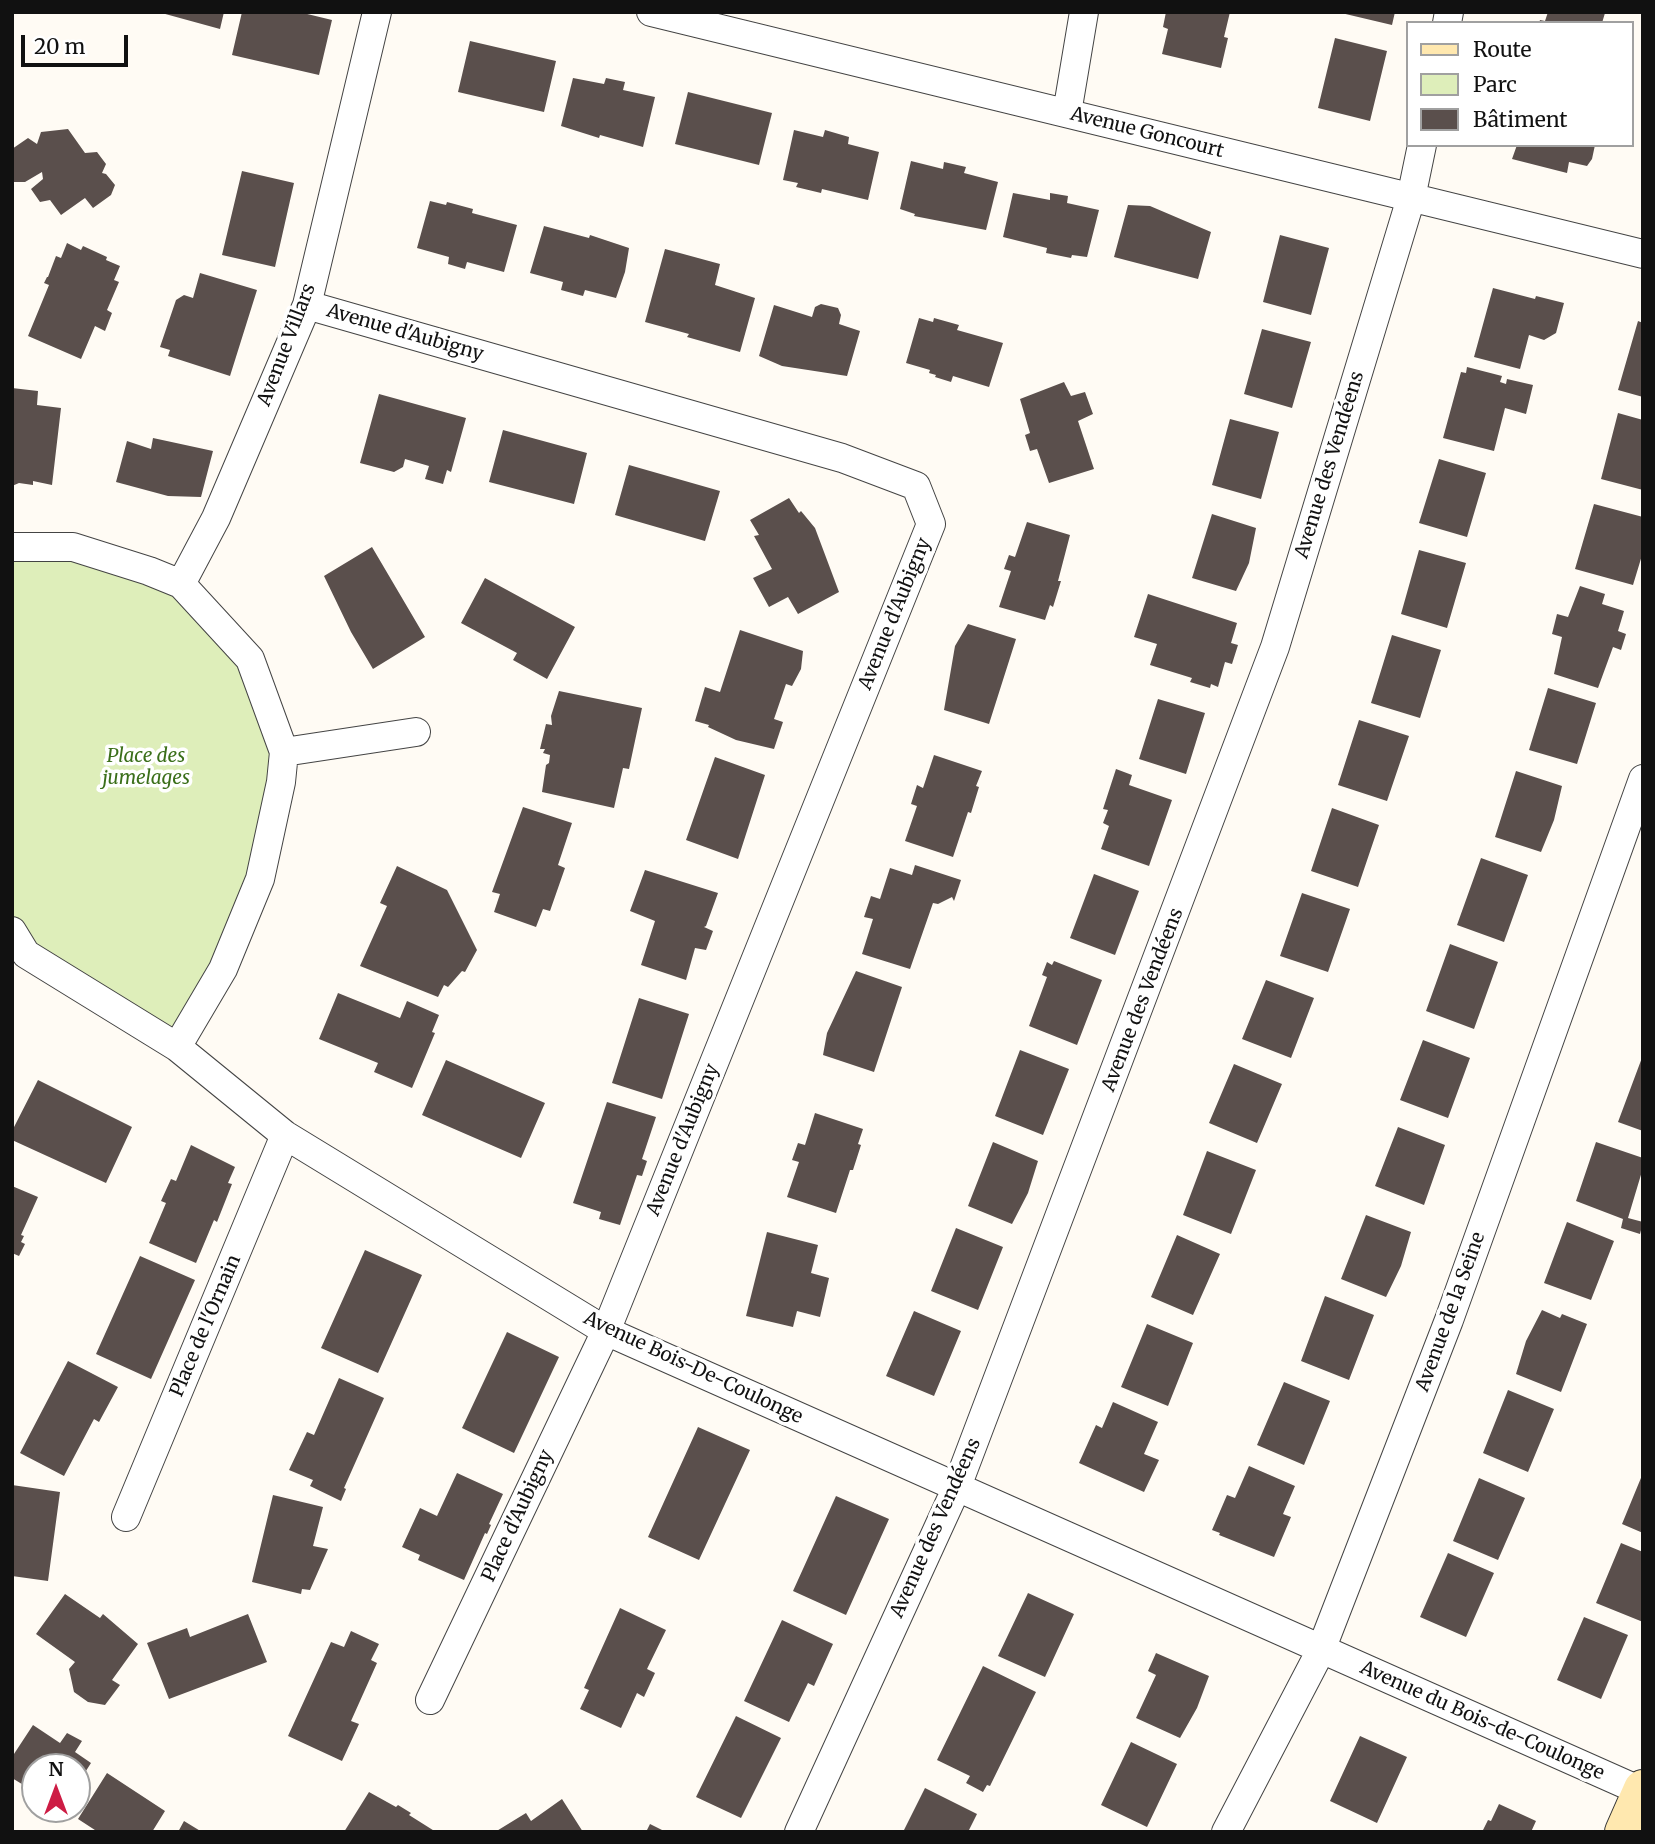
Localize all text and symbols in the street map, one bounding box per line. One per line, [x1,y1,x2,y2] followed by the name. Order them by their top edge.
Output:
[24,21,131,65] scale bar
[1406,21,1634,147] legend
[34,33,85,60] text: 20 m
[1473,36,1531,63] text: Route
[1473,71,1517,98] text: Parc
[1068,103,1226,163] street label: Avenue Goncourt
[1473,106,1567,133] text: Bâtiment
[253,281,321,409] street label: Avenue Villars
[324,300,486,366] street label: Avenue d'Aubigny
[1291,369,1369,561] street label: Avenue des Vendéens
[854,535,936,693] street label: Avenue d'Aubigny
[102,746,190,790] park label: Place des jumelages
[1098,905,1188,1095] street label: Avenue des Vendéens
[642,1061,724,1219] street label: Avenue d'Aubigny
[1412,1229,1490,1395] street label: Avenue de la Seine
[166,1252,246,1400] street label: Place de l'Ornain
[580,1307,806,1429] street label: Avenue Bois-De-Coulonge
[886,1435,986,1621] street label: Avenue des Vendéens
[477,1446,559,1586] street label: Place d'Aubigny
[1356,1657,1608,1785] street label: Avenue du Bois-de-Coulonge
[21,1753,91,1823] north arrow
[48,1757,64,1781] text: N

